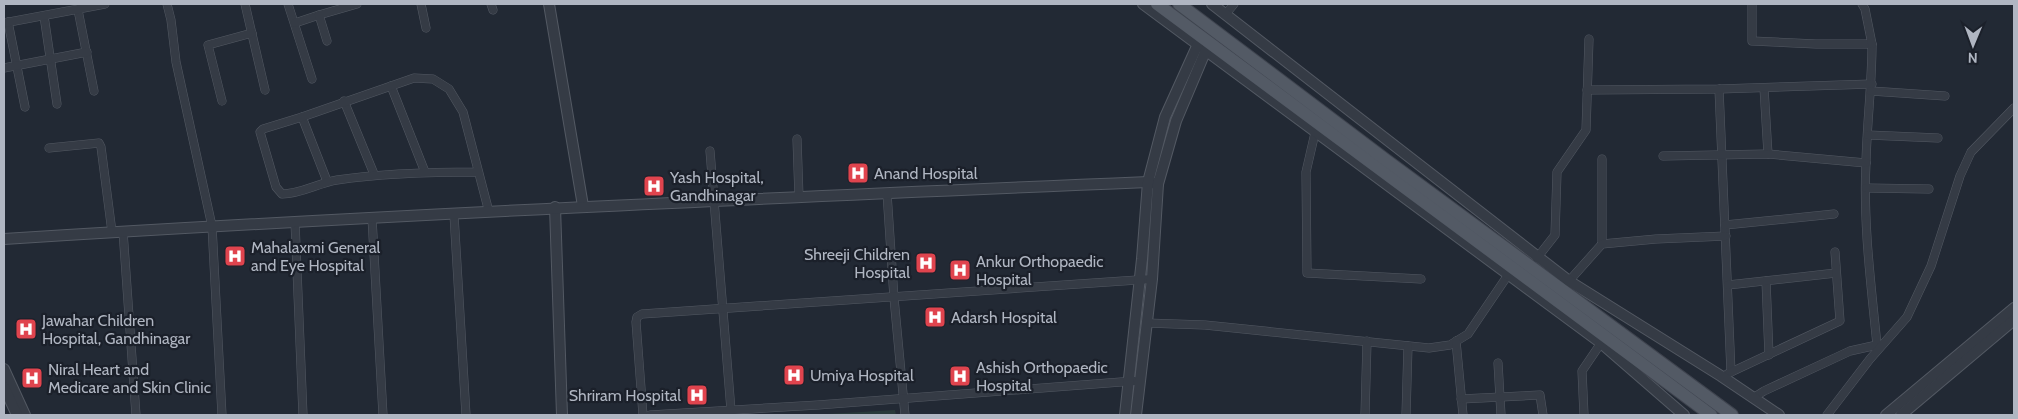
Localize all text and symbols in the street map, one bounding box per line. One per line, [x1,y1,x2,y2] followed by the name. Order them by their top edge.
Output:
[1948,20,1998,70] north arrow
[1968,49,1978,67] text: N
[846,161,870,185] hospital icon: Anand Hospital
[874,164,978,183] place label: Anand Hospital
[669,168,764,205] place label: Yash Hospital, Gandhinagar
[642,174,666,198] hospital icon: Yash Hospital, Gandhinagar
[251,238,381,275] place label: Mahalaxmi General and Eye Hospital
[223,244,247,268] hospital icon: Mahalaxmi General and Eye Hospital
[804,245,910,282] place label: Shreeji Children Hospital
[914,251,938,275] hospital icon: Shreeji Children Hospital
[976,252,1103,289] place label: Ankur Orthopaedic Hospital
[948,258,972,282] hospital icon: Ankur Orthopaedic Hospital
[923,305,947,329] hospital icon: Adarsh Hospital
[951,308,1057,327] place label: Adarsh Hospital
[41,311,191,348] place label: Jawahar Children Hospital, Gandhinagar
[14,317,38,341] hospital icon: Jawahar Children Hospital, Gandhinagar
[976,358,1108,395] place label: Ashish Orthopaedic Hospital
[48,360,211,397] place label: Niral Heart and Medicare and Skin Clinic
[782,363,806,387] hospital icon: Umiya Hospital
[948,364,972,388] hospital icon: Ashish Orthopaedic Hospital
[20,366,44,390] hospital icon: Niral Heart and Medicare and Skin Clinic
[810,366,914,385] place label: Umiya Hospital
[685,383,709,407] hospital icon: Shriram Hospital
[569,386,681,405] place label: Shriram Hospital

